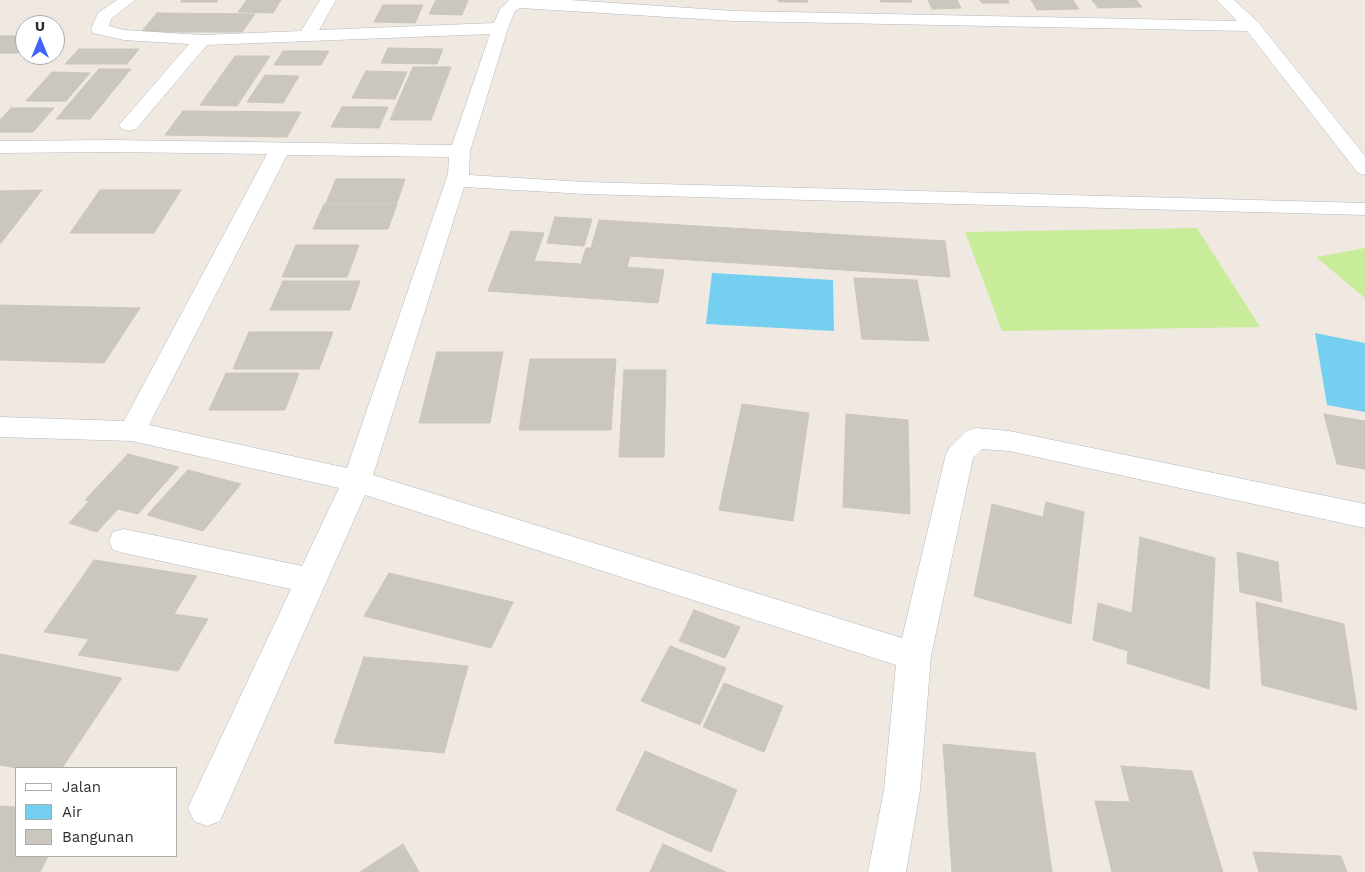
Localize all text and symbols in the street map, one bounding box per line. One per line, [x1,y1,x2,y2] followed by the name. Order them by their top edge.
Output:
[15,15,65,65] north arrow
[35,18,45,34] text: U
[15,767,178,857] legend
[62,778,101,796] text: Jalan
[62,803,82,821] text: Air
[62,828,134,846] text: Bangunan

